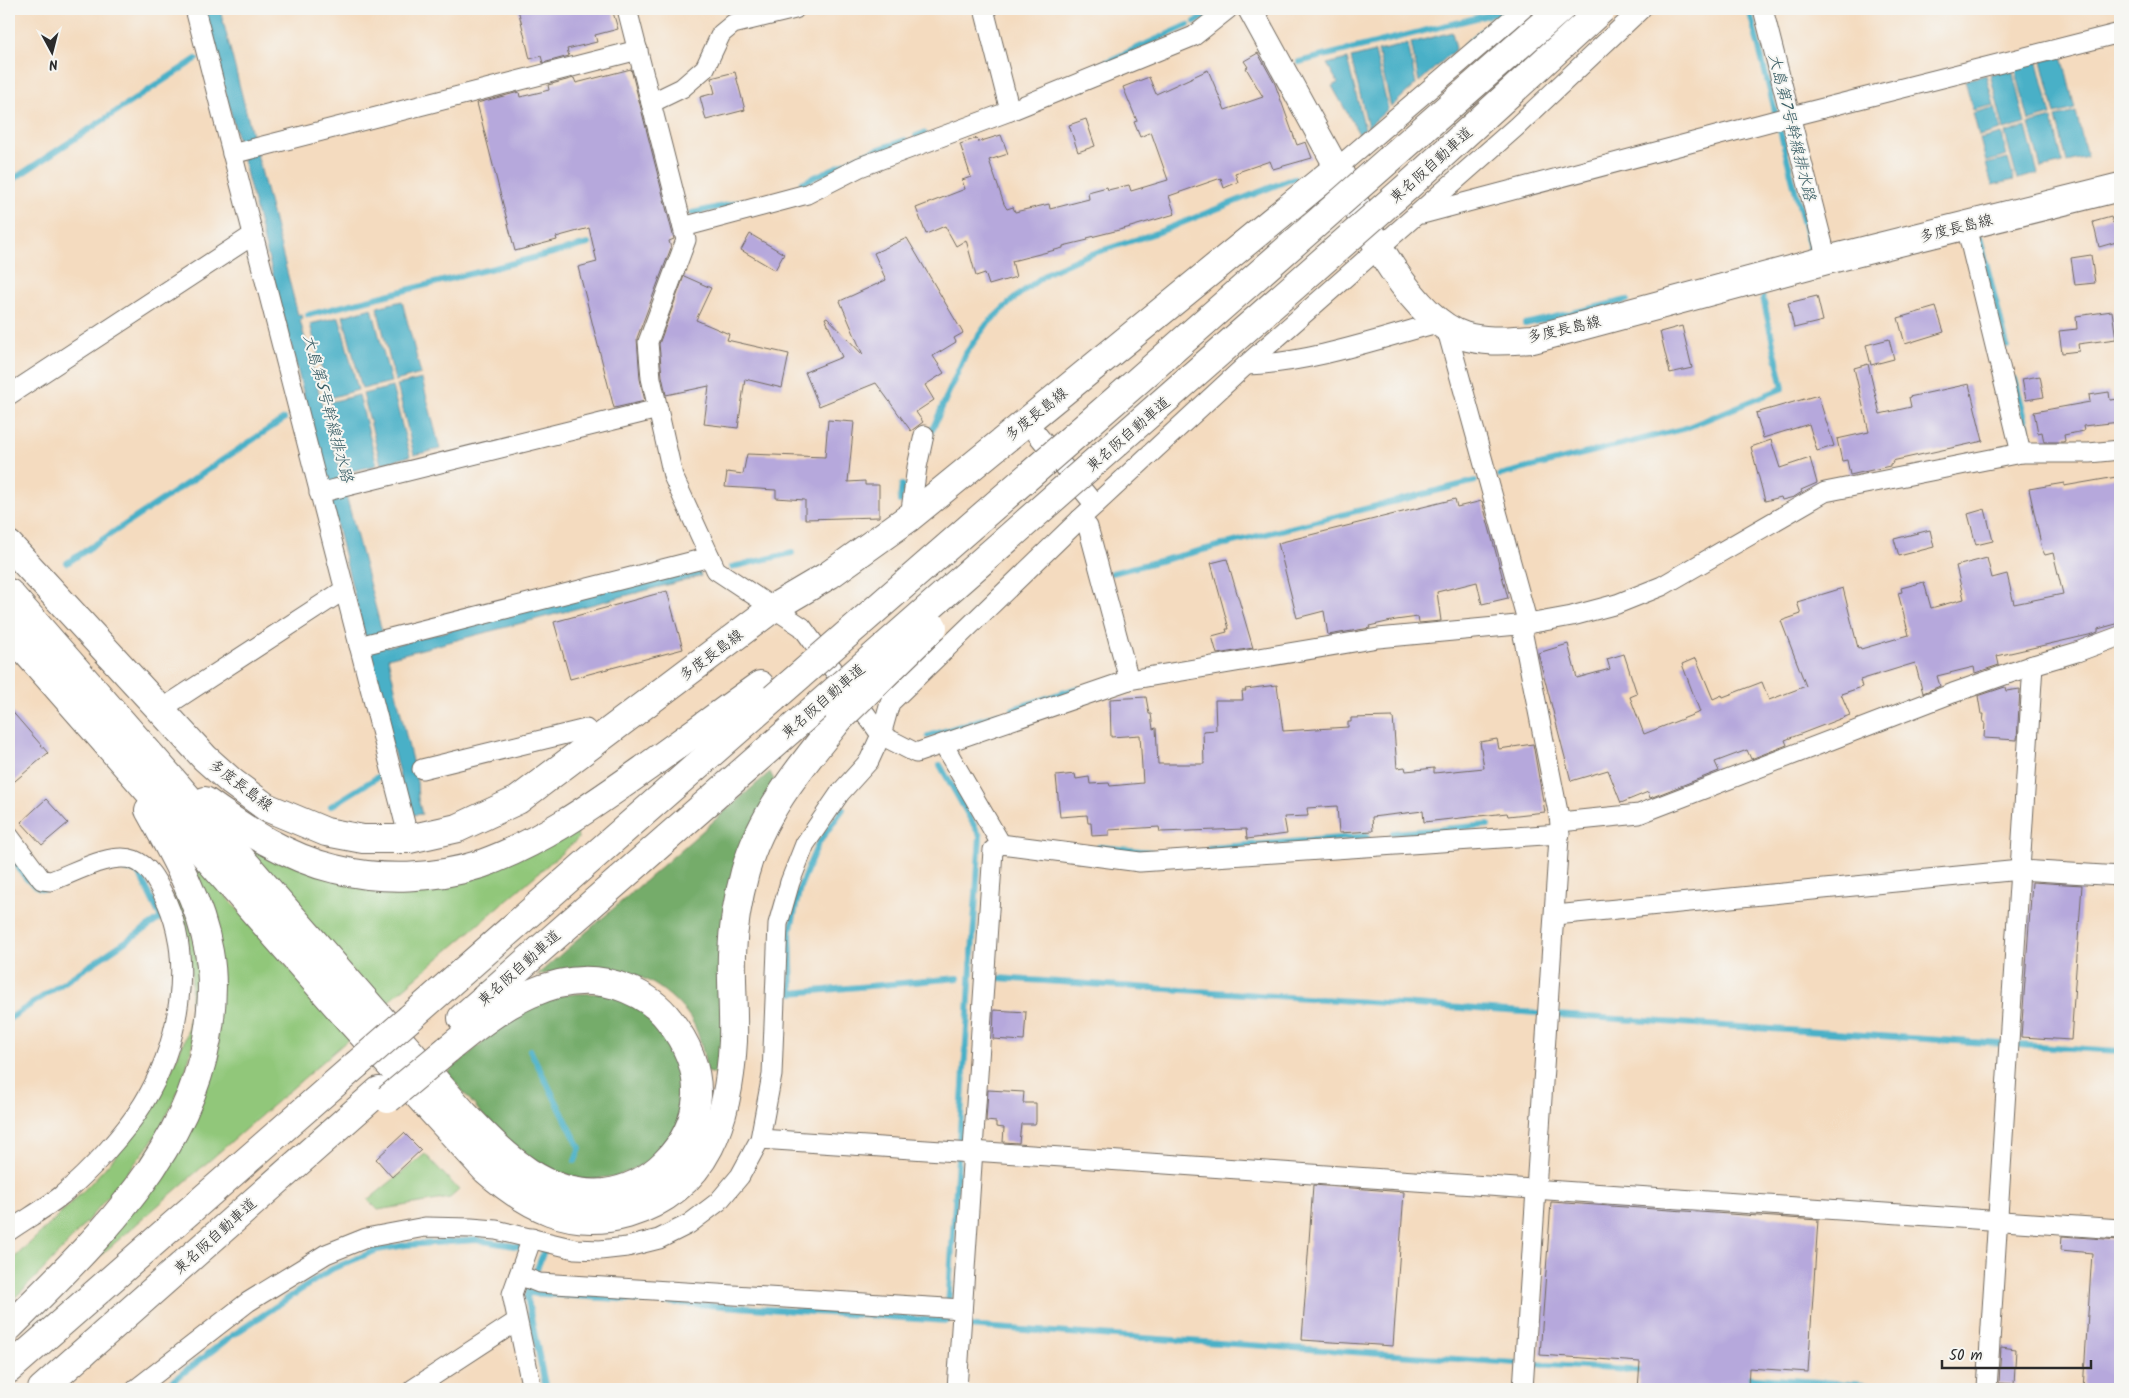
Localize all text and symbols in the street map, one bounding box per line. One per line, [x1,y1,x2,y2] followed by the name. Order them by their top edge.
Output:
[28,28,78,78] north arrow
[1761,51,1822,205] water label: 大島第7号幹線排水路
[48,52,59,75] text: N
[1385,122,1479,210] street label: 東名阪自動車道
[1917,208,1996,250] street label: 多度長島線
[1525,310,1603,350] street label: 多度長島線
[296,331,360,486] water label: 大島第5号幹線排水路
[1000,382,1073,448] street label: 多度長島線
[1081,391,1176,478] street label: 東名阪自動車道
[674,624,749,688] street label: 多度長島線
[776,658,871,745] street label: 東名阪自動車道
[203,754,278,818] street label: 多度長島線
[473,925,567,1013] street label: 東名阪自動車道
[169,1193,263,1281] street label: 東名阪自動車道
[1942,1338,2090,1370] scale bar
[1949,1344,1983,1368] text: 50 m

